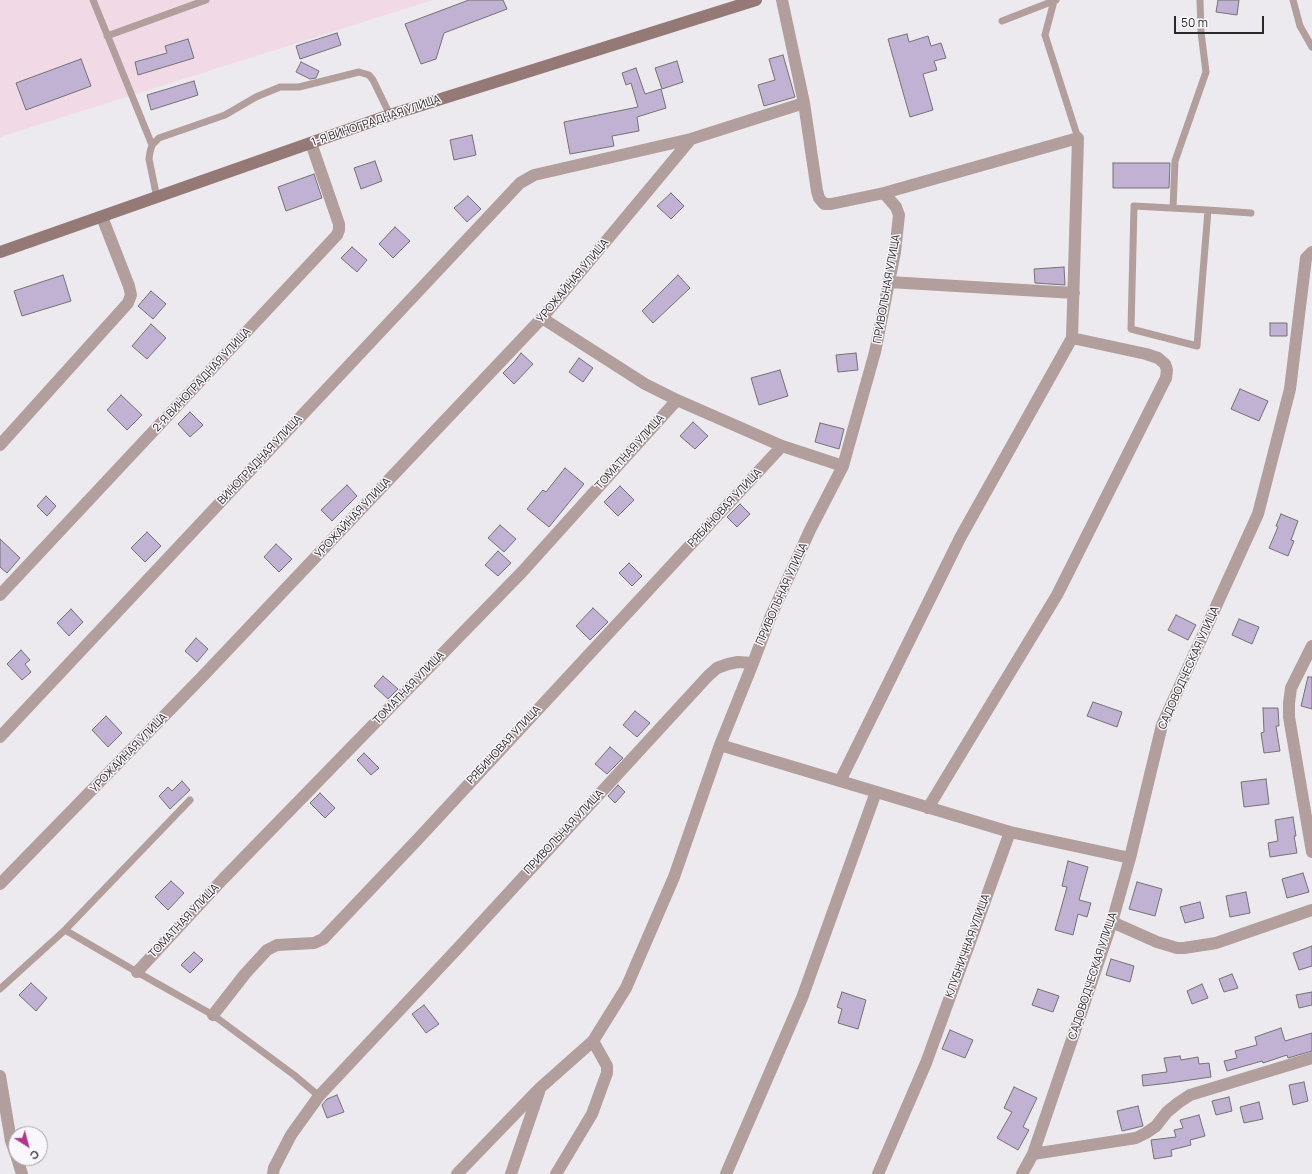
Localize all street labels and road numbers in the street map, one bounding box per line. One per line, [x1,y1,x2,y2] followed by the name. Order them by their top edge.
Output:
[310,93,442,149] street label: 1-Я ВИНОГРАДНАЯ УЛИЦА
[871,233,903,345] street label: ПРИВОЛЬНАЯ УЛИЦА
[534,237,612,325] street label: УРОЖАЙНАЯ УЛИЦА
[150,325,254,435] street label: 2-Я ВИНОГРАДНАЯ УЛИЦА
[593,412,667,492] street label: ТОМАТНАЯ УЛИЦА
[215,413,305,507] street label: ВИНОГРАДНАЯ УЛИЦА
[685,466,765,550] street label: РЯБИНОВАЯ УЛИЦА
[312,475,394,561] street label: УРОЖАЙНАЯ УЛИЦА
[753,541,811,647] street label: ПРИВОЛЬНАЯ УЛИЦА
[1156,604,1222,732] street label: САДОВОДЧЕСКАЯ УЛИЦА
[371,649,447,727] street label: ТОМАТНАЯ УЛИЦА
[464,703,544,787] street label: РЯБИНОВАЯ УЛИЦА
[88,711,170,795] street label: УРОЖАЙНАЯ УЛИЦА
[521,787,607,877] street label: ПРИВОЛЬНАЯ УЛИЦА
[146,881,222,961] street label: ТОМАТНАЯ УЛИЦА
[943,892,993,1000] street label: КЛУБНИЧНАЯ УЛИЦА
[1066,911,1120,1041] street label: САДОВОДЧЕСКАЯ УЛИЦА

